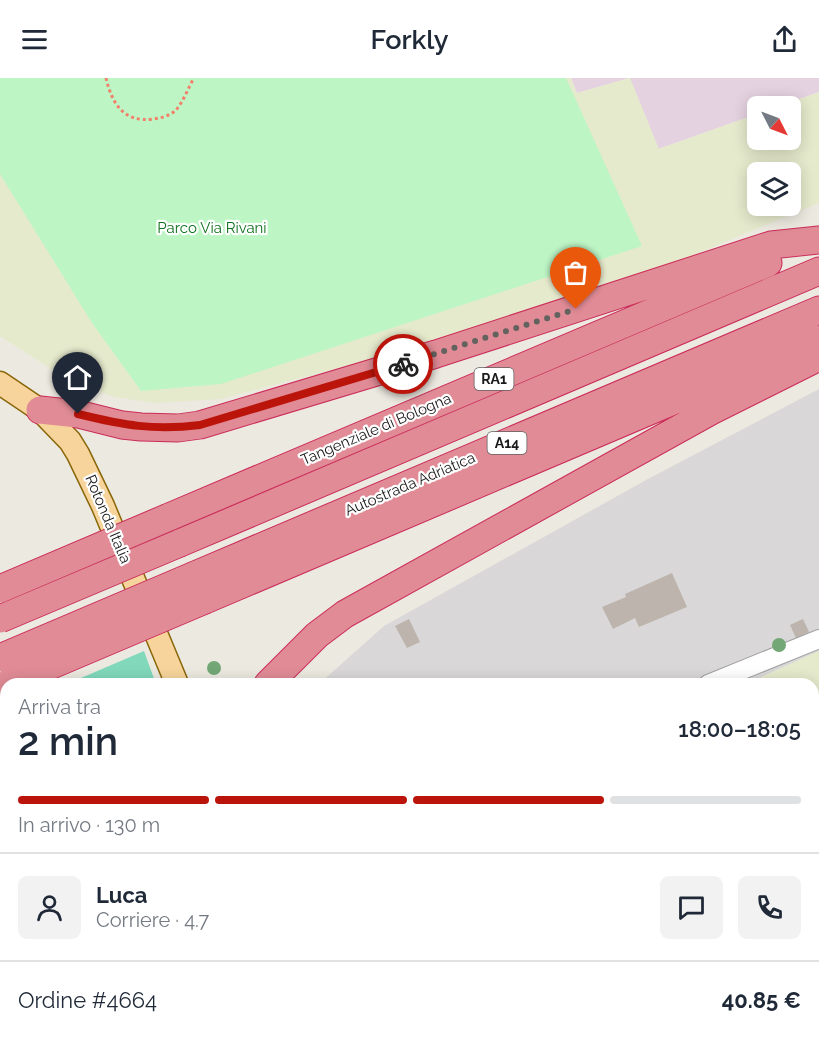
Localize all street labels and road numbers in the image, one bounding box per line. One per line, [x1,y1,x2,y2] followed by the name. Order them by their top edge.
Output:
[474,368,514,390] road number: RA1
[298,389,454,469] street label: Tangenziale di Bologna
[488,432,526,454] road number: A14
[342,448,478,520] street label: Autostrada Adriatica
[81,472,135,566] street label: Rotonda Italia

